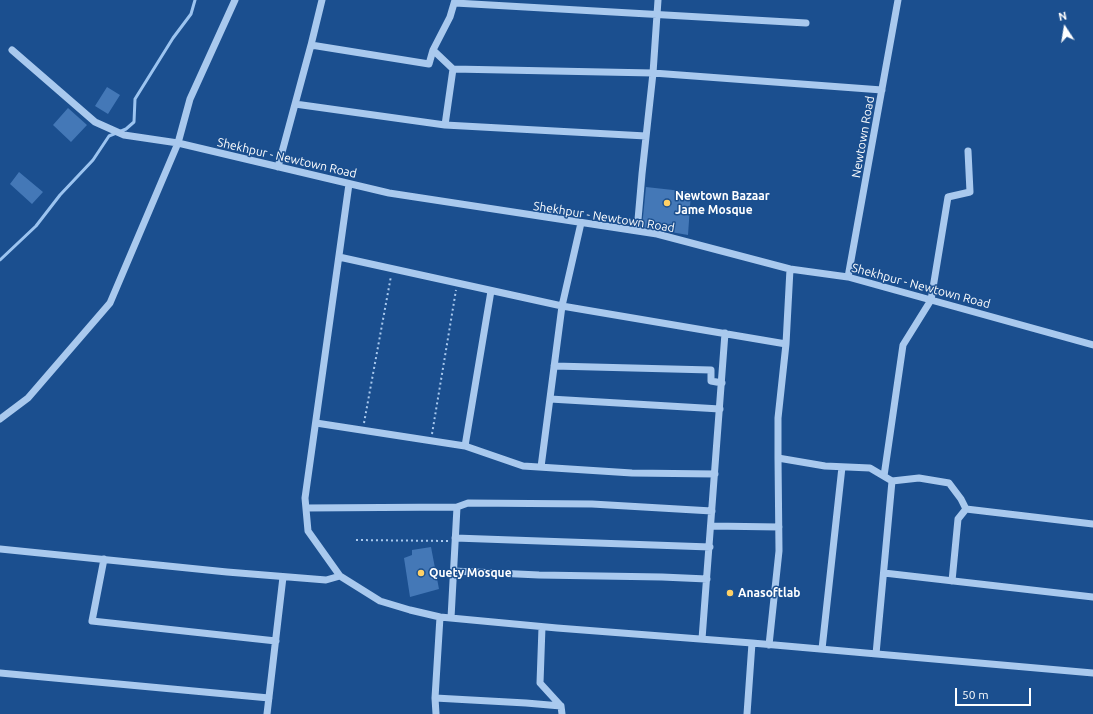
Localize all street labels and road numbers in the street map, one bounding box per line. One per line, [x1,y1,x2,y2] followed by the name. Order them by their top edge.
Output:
[849,95,877,179] street label: Newtown Road
[216,135,358,181] street label: Shekhpur - Newtown Road
[532,199,676,235] street label: Shekhpur - Newtown Road
[850,261,992,311] street label: Shekhpur - Newtown Road

